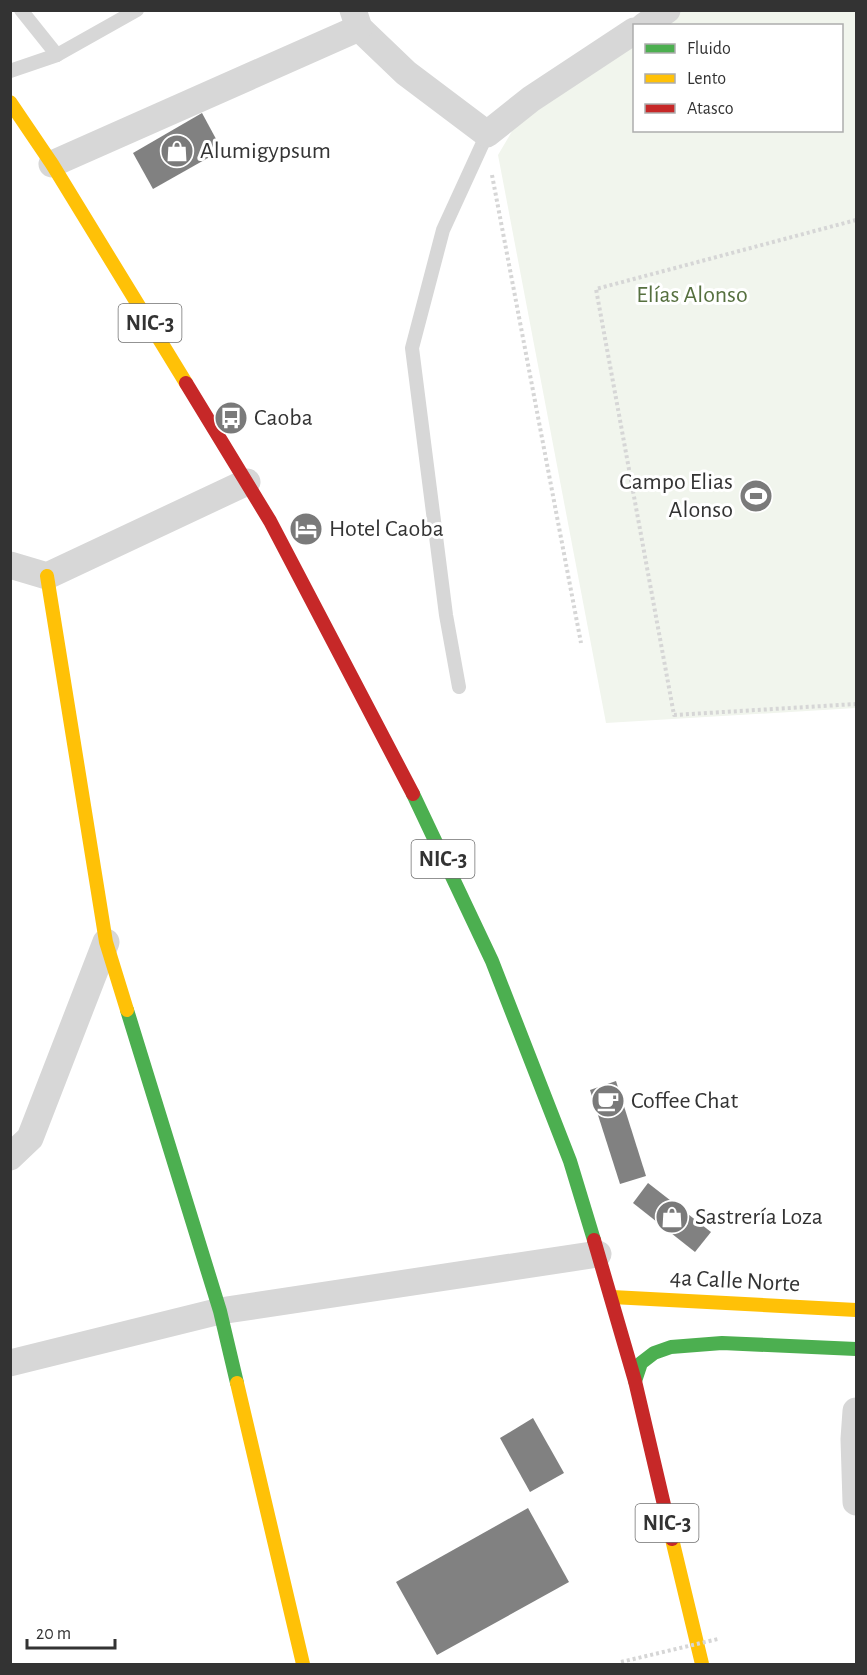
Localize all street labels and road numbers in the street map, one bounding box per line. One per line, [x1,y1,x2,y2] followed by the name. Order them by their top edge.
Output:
[118,304,182,342] road number: NIC-3
[412,840,474,878] road number: NIC-3
[669,1266,801,1296] street label: 4a Calle Norte
[636,1504,698,1542] road number: NIC-3

